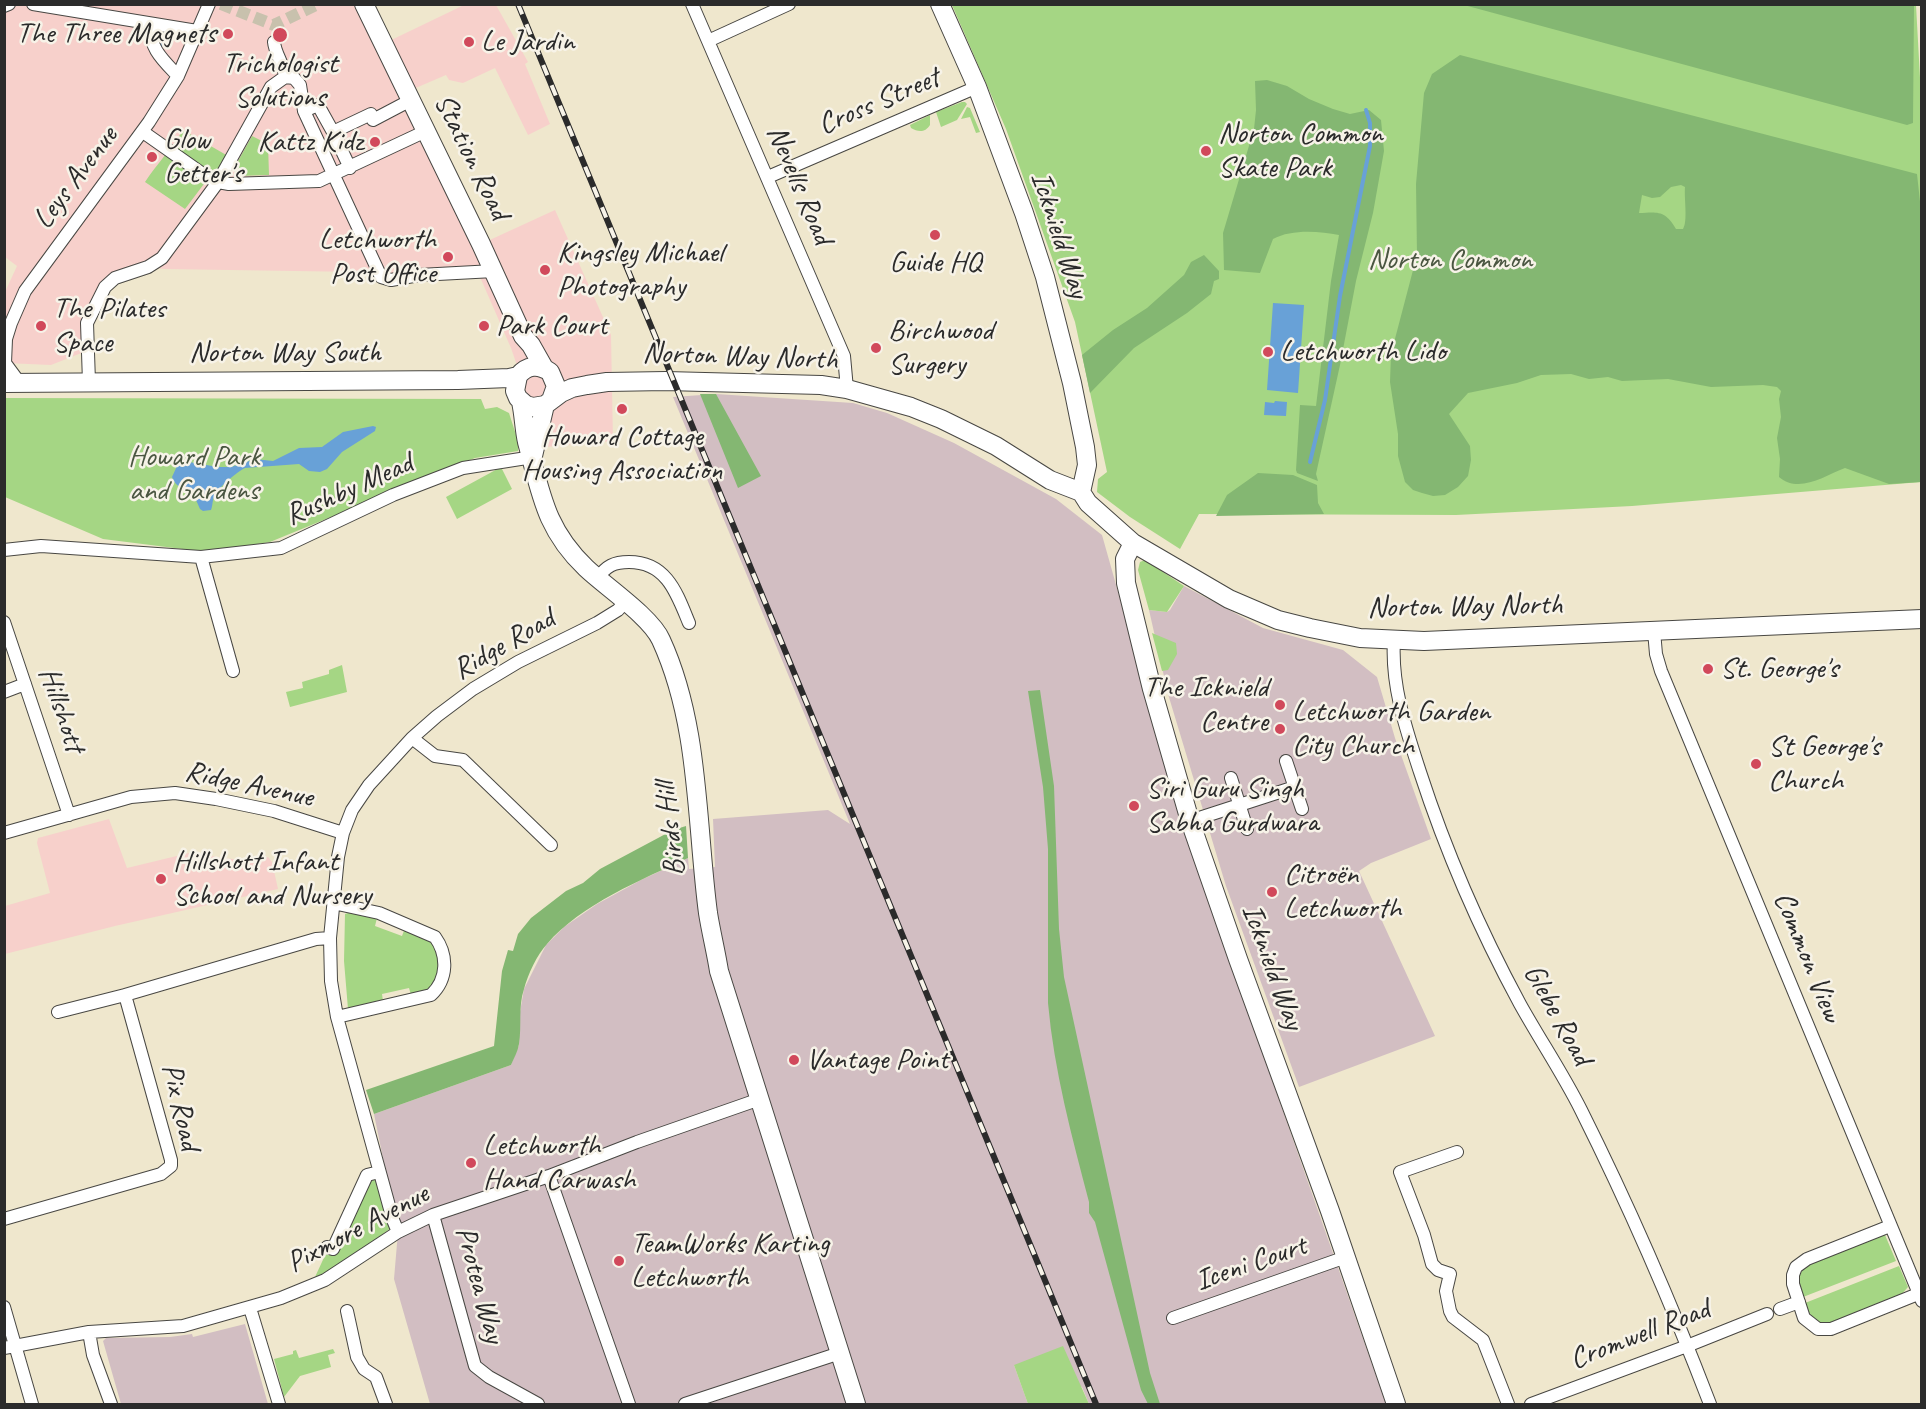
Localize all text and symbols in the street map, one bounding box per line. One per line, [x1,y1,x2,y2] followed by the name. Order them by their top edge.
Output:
[16,16,216,52] place label: The Three Magnets
[481,24,574,60] place label: Le Jardin
[271,26,289,44] marker: Trichologist Solutions
[221,27,235,41] marker: The Three Magnets
[462,35,476,49] marker: Le Jardin
[223,46,337,116] place label: Trichologist Solutions
[813,60,945,144] street label: Cross Street
[425,88,517,226] street label: Station Road
[1218,116,1383,186] place label: Norton Common Skate Park
[26,120,126,236] street label: Leys Avenue
[758,120,840,250] street label: Nevells Road
[164,122,243,192] place label: Glow Getter's
[257,124,363,160] place label: Kattz Kidz
[368,135,382,149] marker: Kattz Kidz
[1199,144,1213,158] marker: Norton Common Skate Park
[145,150,159,164] marker: Glow Getter's
[1022,167,1096,303] street label: Icknield Way
[319,222,436,292] place label: Letchworth Post Office
[928,228,942,242] marker: Guide HQ
[557,235,723,306] place label: Kingsley Michael Photography
[1368,242,1532,278] park label: Norton Common
[889,245,981,281] place label: Guide HQ
[441,250,455,264] marker: Letchworth Post Office
[538,263,552,277] marker: Kingsley Michael Photography
[53,291,165,362] place label: The Pilates Space
[496,308,607,344] place label: Park Court
[888,313,993,384] place label: Birchwood Surgery
[34,319,48,333] marker: The Pilates Space
[477,319,491,333] marker: Park Court
[1280,334,1446,370] place label: Letchworth Lido
[189,335,381,371] street label: Norton Way South
[642,336,838,378] street label: Norton Way North
[869,341,883,355] marker: Birchwood Surgery
[1261,345,1275,359] marker: Letchworth Lido
[615,402,629,416] marker: Howard Cottage Housing Association
[522,419,722,490] place label: Howard Cottage Housing Association
[128,439,260,510] park label: Howard Park and Gardens
[280,446,418,534] street label: Rushby Mead
[1367,587,1563,627] street label: Norton Way North
[447,602,561,688] street label: Ridge Road
[1720,651,1838,687] place label: St. George's
[1701,662,1715,676] marker: St. George's
[30,663,92,757] street label: Hillshott
[1144,670,1268,740] place label: The Icknield Centre
[1292,694,1490,764] place label: Letchworth Garden City Church
[1273,698,1287,712] marker: The Icknield Centre
[1273,722,1287,736] marker: Letchworth Garden City Church
[1768,729,1880,800] place label: St George's Church
[182,754,316,816] street label: Ridge Avenue
[1749,757,1763,771] marker: St George's Church
[1146,771,1318,842] place label: Siri Guru Singh Sabha Gurdwara
[648,780,694,878] street label: Birds Hill
[1127,799,1141,813] marker: Siri Guru Singh Sabha Gurdwara
[173,844,371,914] place label: Hillshott Infant School and Nursery
[1284,857,1401,928] place label: Citroën Letchworth
[154,872,168,886] marker: Hillshott Infant School and Nursery
[1265,885,1279,899] marker: Citroën Letchworth
[1765,887,1849,1027] street label: Common View
[1233,899,1311,1035] street label: Icknield Way
[1515,958,1599,1072] street label: Glebe Road
[806,1042,948,1078] place label: Vantage Point
[787,1053,801,1067] marker: Vantage Point
[153,1060,207,1154] street label: Pix Road
[483,1128,635,1198] place label: Letchworth Hand Carwash
[464,1156,478,1170] marker: Letchworth Hand Carwash
[281,1177,435,1281] street label: Pixmore Avenue
[446,1223,512,1347] street label: Protea Way
[631,1226,829,1296] place label: TeamWorks Karting Letchworth
[1191,1228,1311,1300] street label: Iceni Court
[612,1254,626,1268] marker: TeamWorks Karting Letchworth
[1565,1292,1715,1378] street label: Cromwell Road

